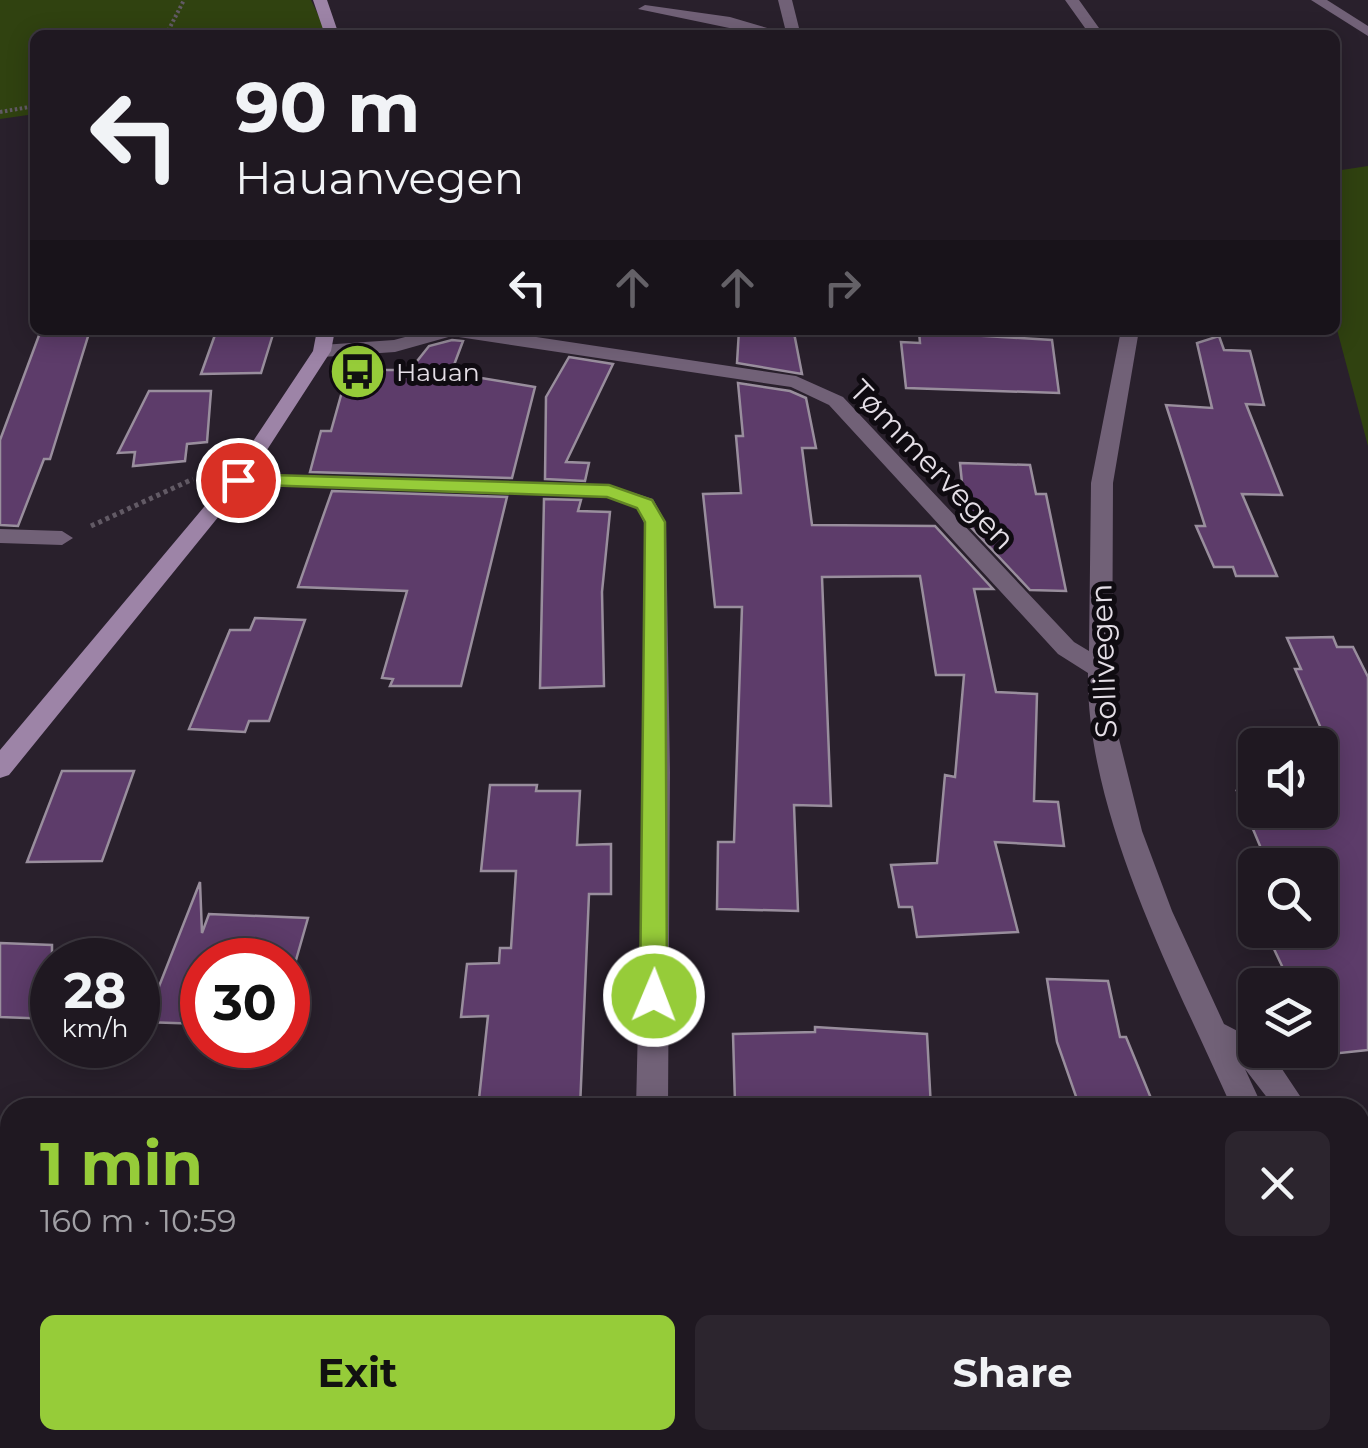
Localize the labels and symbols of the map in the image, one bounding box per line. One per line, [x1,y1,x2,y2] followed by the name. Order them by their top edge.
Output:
[327,342,387,402] bus stop icon: Hauan
[396,357,480,387] place label: Hauan
[842,372,1023,557] street label: Tømmervegen
[196,438,281,523] pin
[1082,583,1125,739] street label: Sollivegen
[180,938,310,1068] speed limit sign: 30
[602,944,706,1048] position arrow

